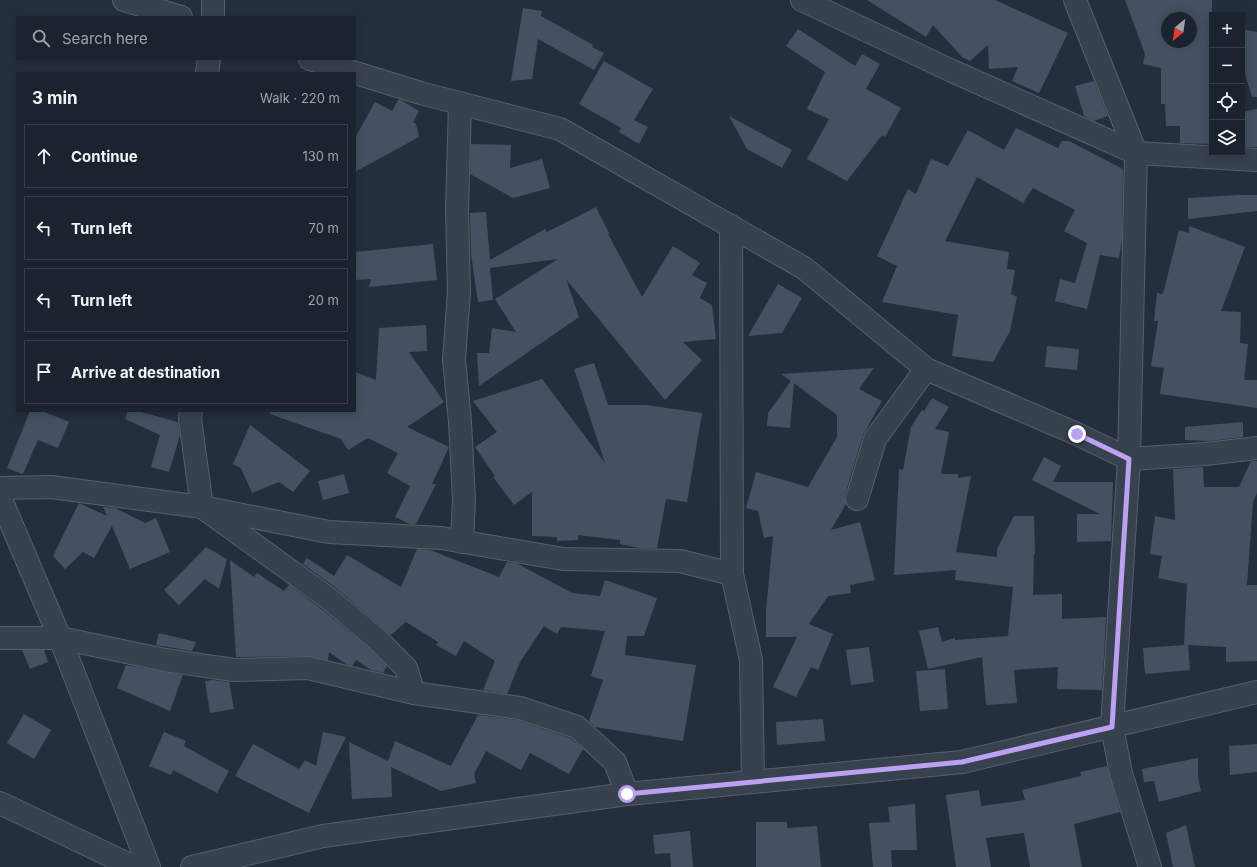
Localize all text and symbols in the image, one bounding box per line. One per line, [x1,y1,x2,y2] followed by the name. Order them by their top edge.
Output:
[1161,12,1197,48] north arrow
[1209,12,1245,156] map controls
[1209,12,1245,48] button: +
[16,16,356,60] search box
[30,27,52,49] icon: search
[62,29,148,48] text: Search here
[1209,48,1245,84] button: −
[1209,84,1245,120] button: locate
[32,88,78,108] text: 3 min
[260,90,340,106] text: Walk · 220 m
[1209,120,1245,156] button: layers
[33,145,55,167] icon: ahead
[71,147,138,166] text: Continue
[302,148,339,164] text: 130 m
[33,217,55,239] icon: left
[71,219,132,238] text: Turn left
[309,220,339,236] text: 70 m
[33,289,55,311] icon: left
[71,291,132,310] text: Turn left
[308,292,339,308] text: 20 m
[33,361,55,383] icon: arrive
[71,363,220,382] text: Arrive at destination
[1068,425,1086,443] route end
[618,785,636,803] route start

